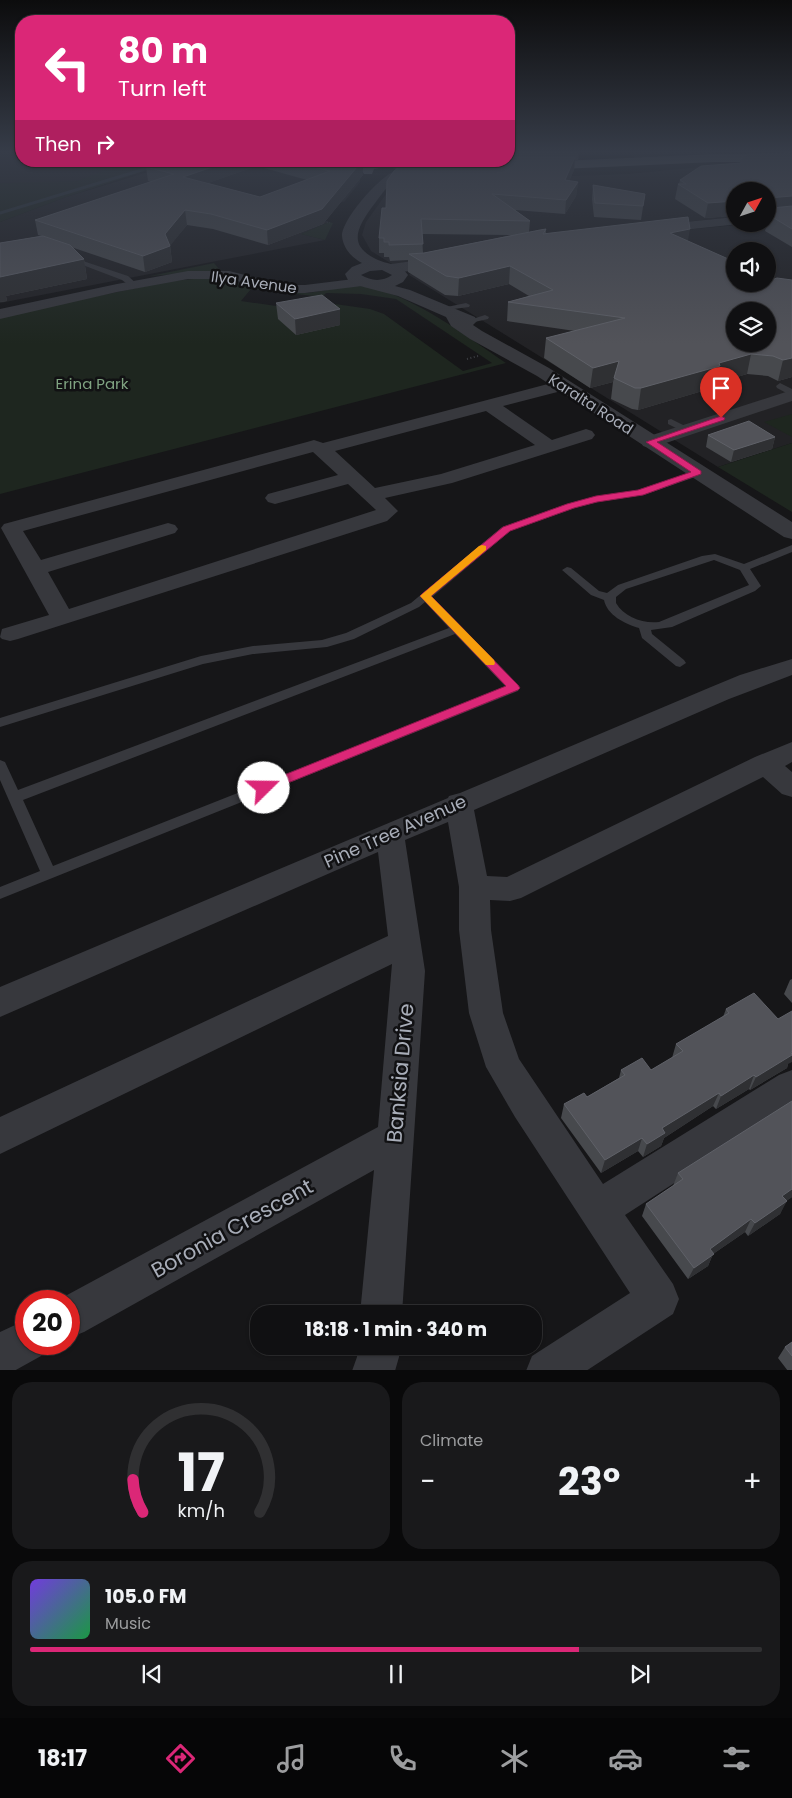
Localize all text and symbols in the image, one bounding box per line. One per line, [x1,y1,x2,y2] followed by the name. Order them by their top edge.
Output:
[118,26,208,75] text: 80 m
[35,35,100,100] icon: left
[118,73,206,104] text: Turn left
[91,130,119,158] icon: right
[35,131,81,158] text: Then
[726,182,776,232] north arrow
[726,182,776,352] map controls
[726,242,776,292] button: sound
[210,266,298,298] street label: Ilya Avenue
[726,302,776,352] button: layers
[700,367,742,418] pin
[545,369,637,439] street label: Karalta Road
[56,373,129,394] park label: Erina Park
[707,374,735,402] icon: arrive
[237,761,289,813] position arrow
[320,788,470,874] street label: Pine Tree Avenue
[379,1002,421,1144] street label: Banksia Drive
[146,1171,318,1285] street label: Boronia Crescent
[15,1290,80,1355] speed limit sign: 20
[305,1316,487,1343] text: 18:18 · 1 min · 340 m
[420,1429,483,1452] text: Climate
[177,1436,225,1509] text: 17
[558,1455,620,1508] text: 23°
[420,1462,435,1501] text: −
[743,1462,762,1501] text: +
[177,1498,225,1523] text: km/h
[105,1583,187,1610] text: 105.0 FM
[105,1612,151,1635] text: Music
[138,1660,166,1688] icon: previous
[382,1660,410,1688] icon: pause
[626,1660,654,1688] icon: next
[163,1741,198,1776] icon: directions
[274,1741,309,1776] icon: music
[385,1741,420,1776] icon: phone
[497,1741,532,1776] icon: climate
[608,1741,643,1776] icon: car
[719,1741,754,1776] icon: filters
[38,1743,87,1774] text: 18:17

